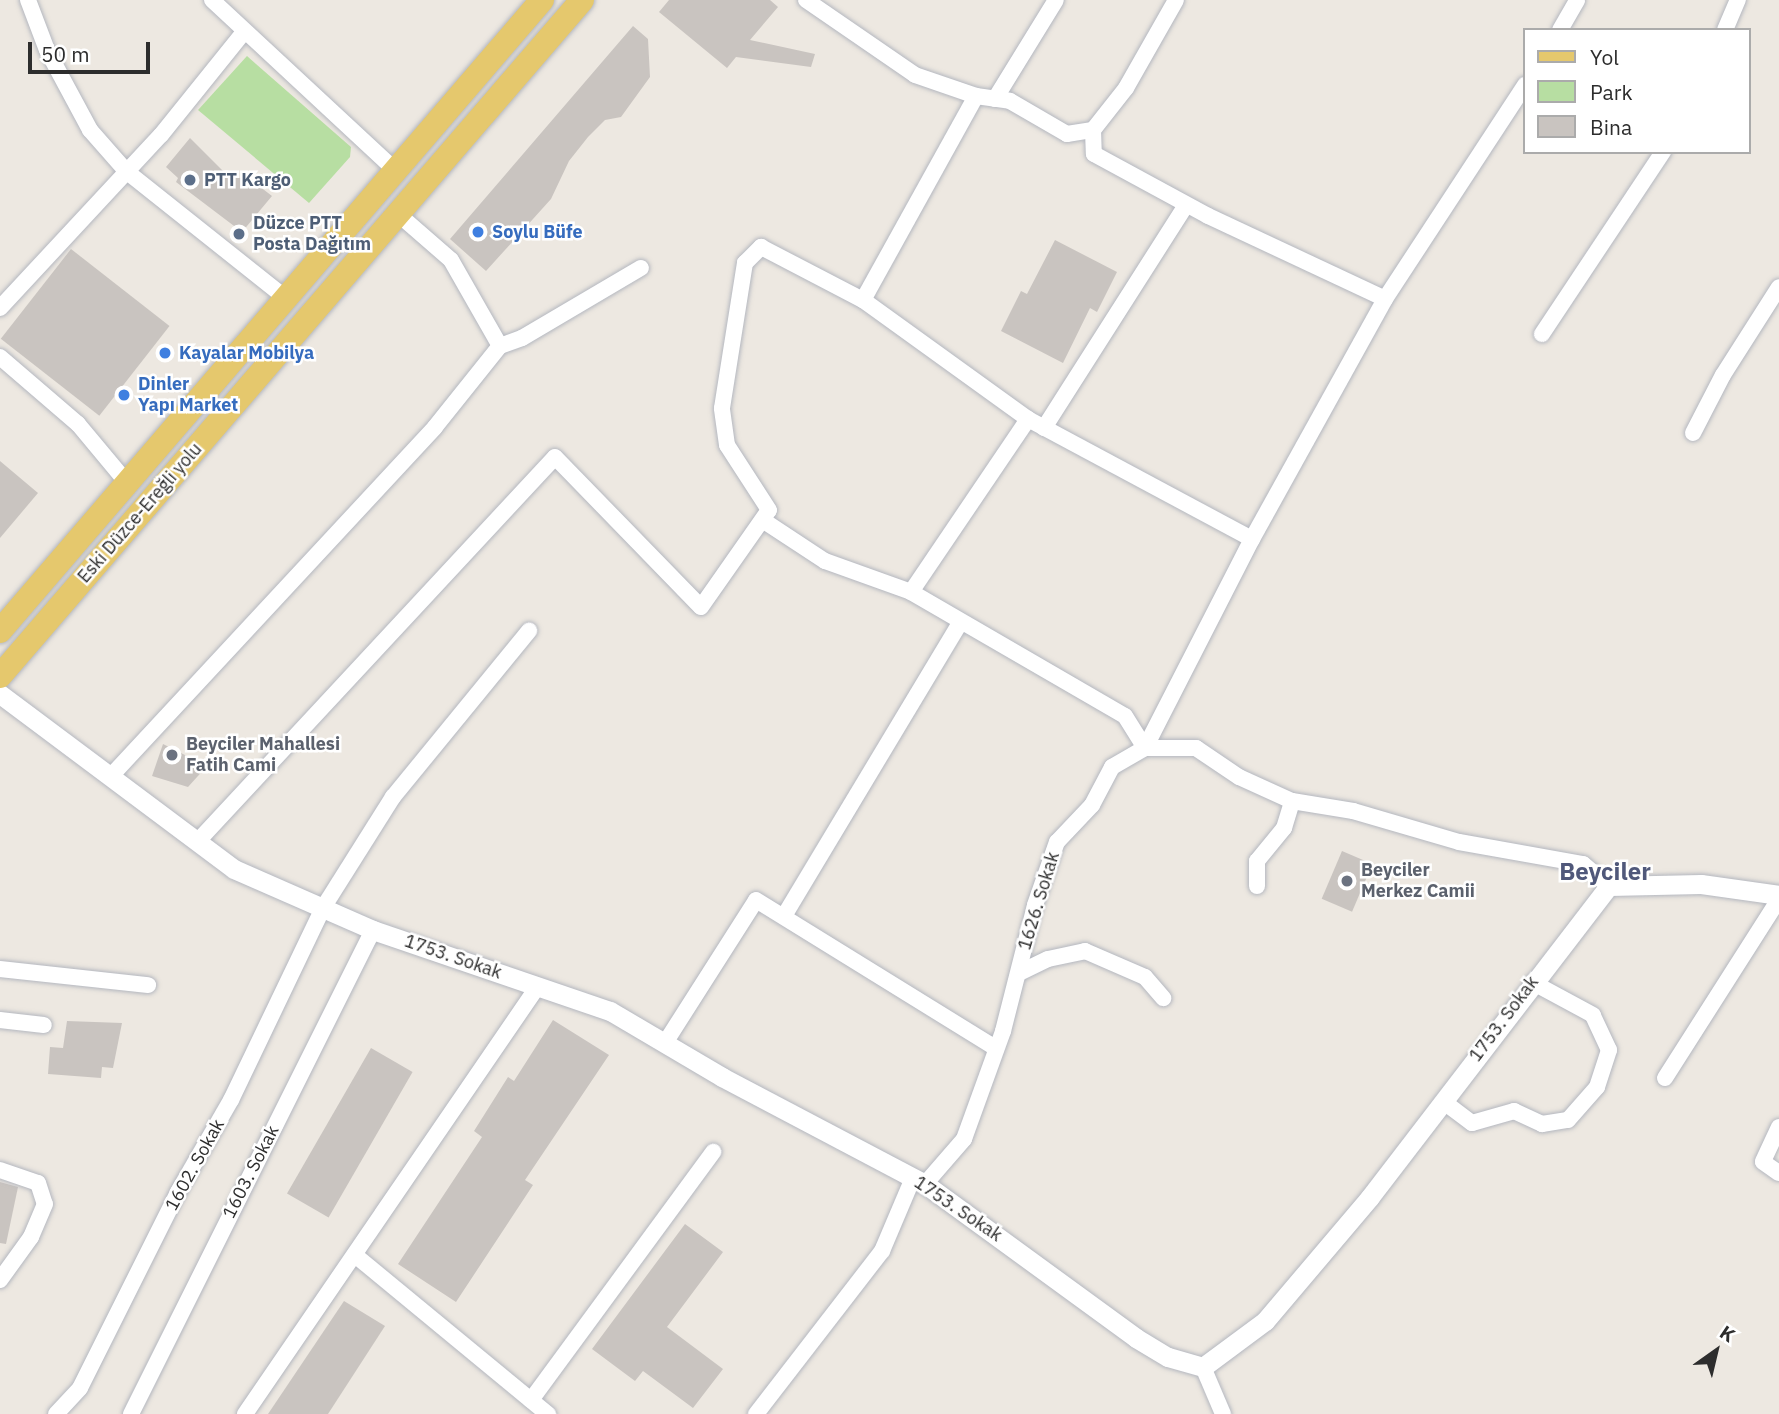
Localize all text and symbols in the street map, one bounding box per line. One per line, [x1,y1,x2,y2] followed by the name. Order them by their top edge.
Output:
[32,28,154,72] scale bar
[1524,28,1751,154] legend
[41,40,90,68] text: 50 m
[1590,43,1619,71] text: Yol
[1590,78,1633,106] text: Park
[1590,113,1632,141] text: Bina
[204,169,291,191] place label: PTT Kargo
[182,172,198,188] marker: PTT Kargo
[253,213,371,256] place label: Düzce PTT Posta Dağıtım
[492,221,583,243] place label: Soylu Büfe
[470,224,486,240] marker: Soylu Büfe
[231,226,247,242] marker: Düzce PTT Posta Dağıtım
[179,342,314,364] place label: Kayalar Mobilya
[157,345,173,361] marker: Kayalar Mobilya
[138,374,238,416] place label: Dinler Yapı Market
[116,387,132,403] marker: Dinler Yapı Market
[73,439,207,587] street label: Eski Düzce-Ereğli yolu
[186,734,340,776] place label: Beyciler Mahallesi Fatih Cami
[164,747,180,763] marker: Beyciler Mahallesi Fatih Cami
[1014,849,1064,953] street label: 1626. Sokak
[1559,858,1651,886] district label: Beyciler
[1361,860,1475,903] place label: Beyciler Merkez Camii
[1339,873,1355,889] marker: Beyciler Merkez Camii
[402,930,504,984] street label: 1753. Sokak
[1465,972,1543,1066] street label: 1753. Sokak
[161,1115,229,1215] street label: 1602. Sokak
[218,1122,284,1222] street label: 1603. Sokak
[910,1172,1006,1246] street label: 1753. Sokak
[1681,1316,1751,1386] north arrow
[1716,1320,1740,1347] text: K

